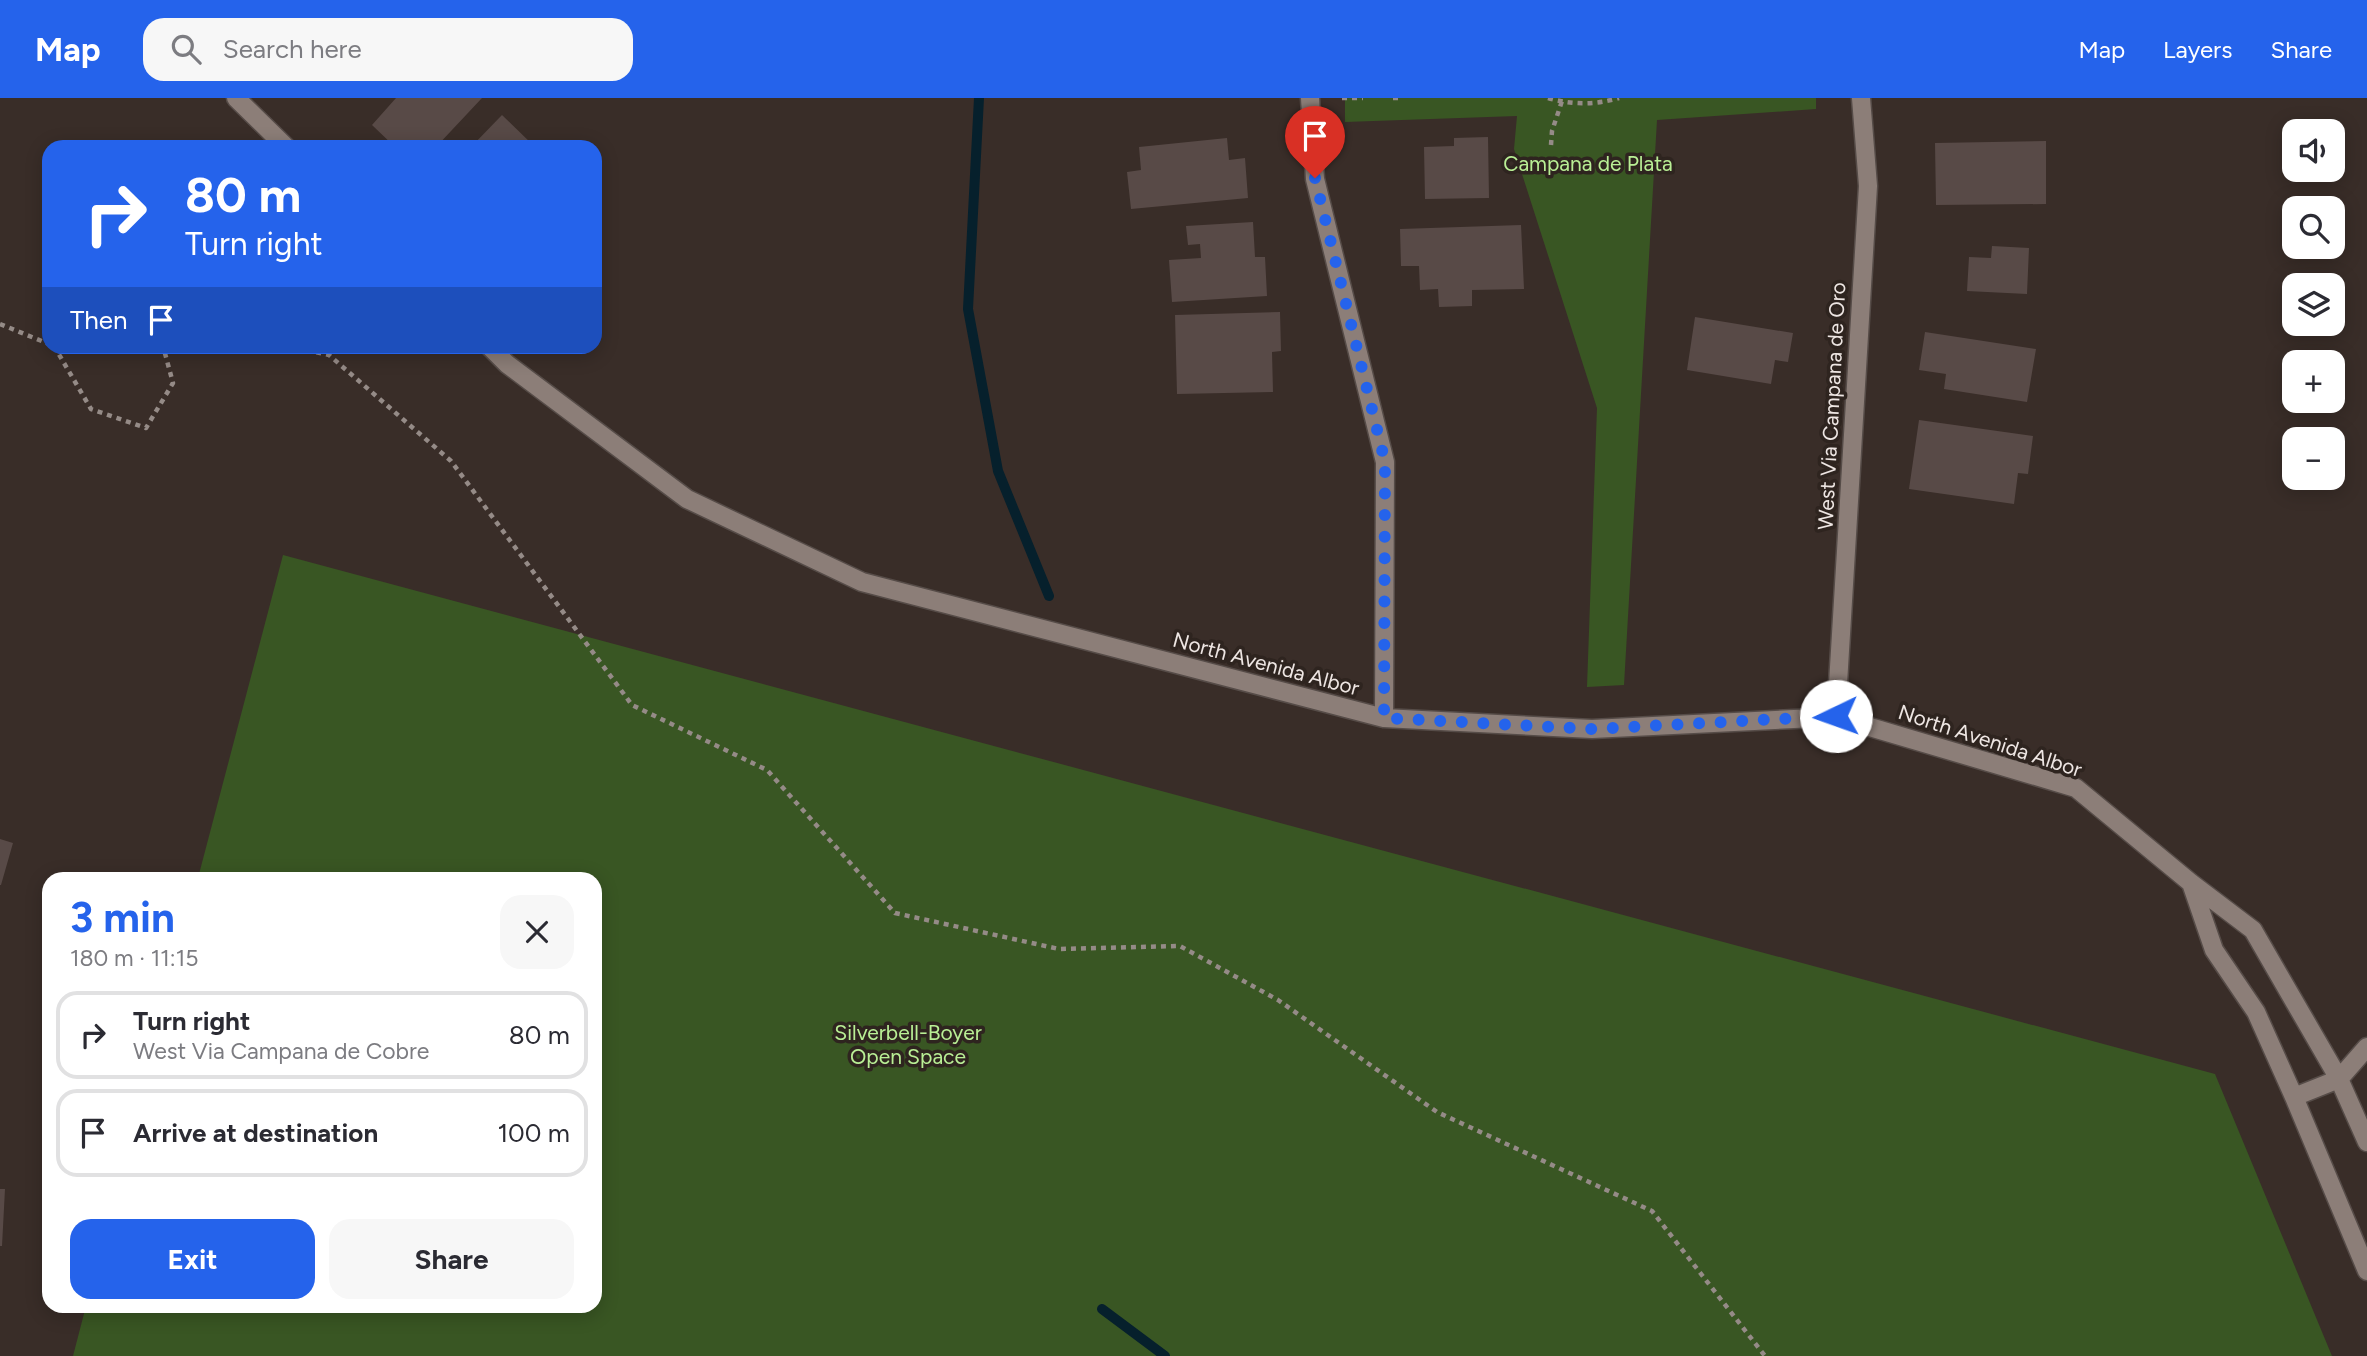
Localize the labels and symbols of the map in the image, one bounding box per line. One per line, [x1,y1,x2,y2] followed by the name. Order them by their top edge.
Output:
[1285,106,1345,178] pin
[1503,151,1673,176] park label: Campana de Plata
[1813,281,1850,530] street label: West Via Campana de Oro
[1170,627,1362,700] street label: North Avenida Albor
[1799,679,1873,753] position arrow
[1895,699,2085,782] street label: North Avenida Albor
[834,1020,982,1069] park label: Silverbell-Boyer Open Space

